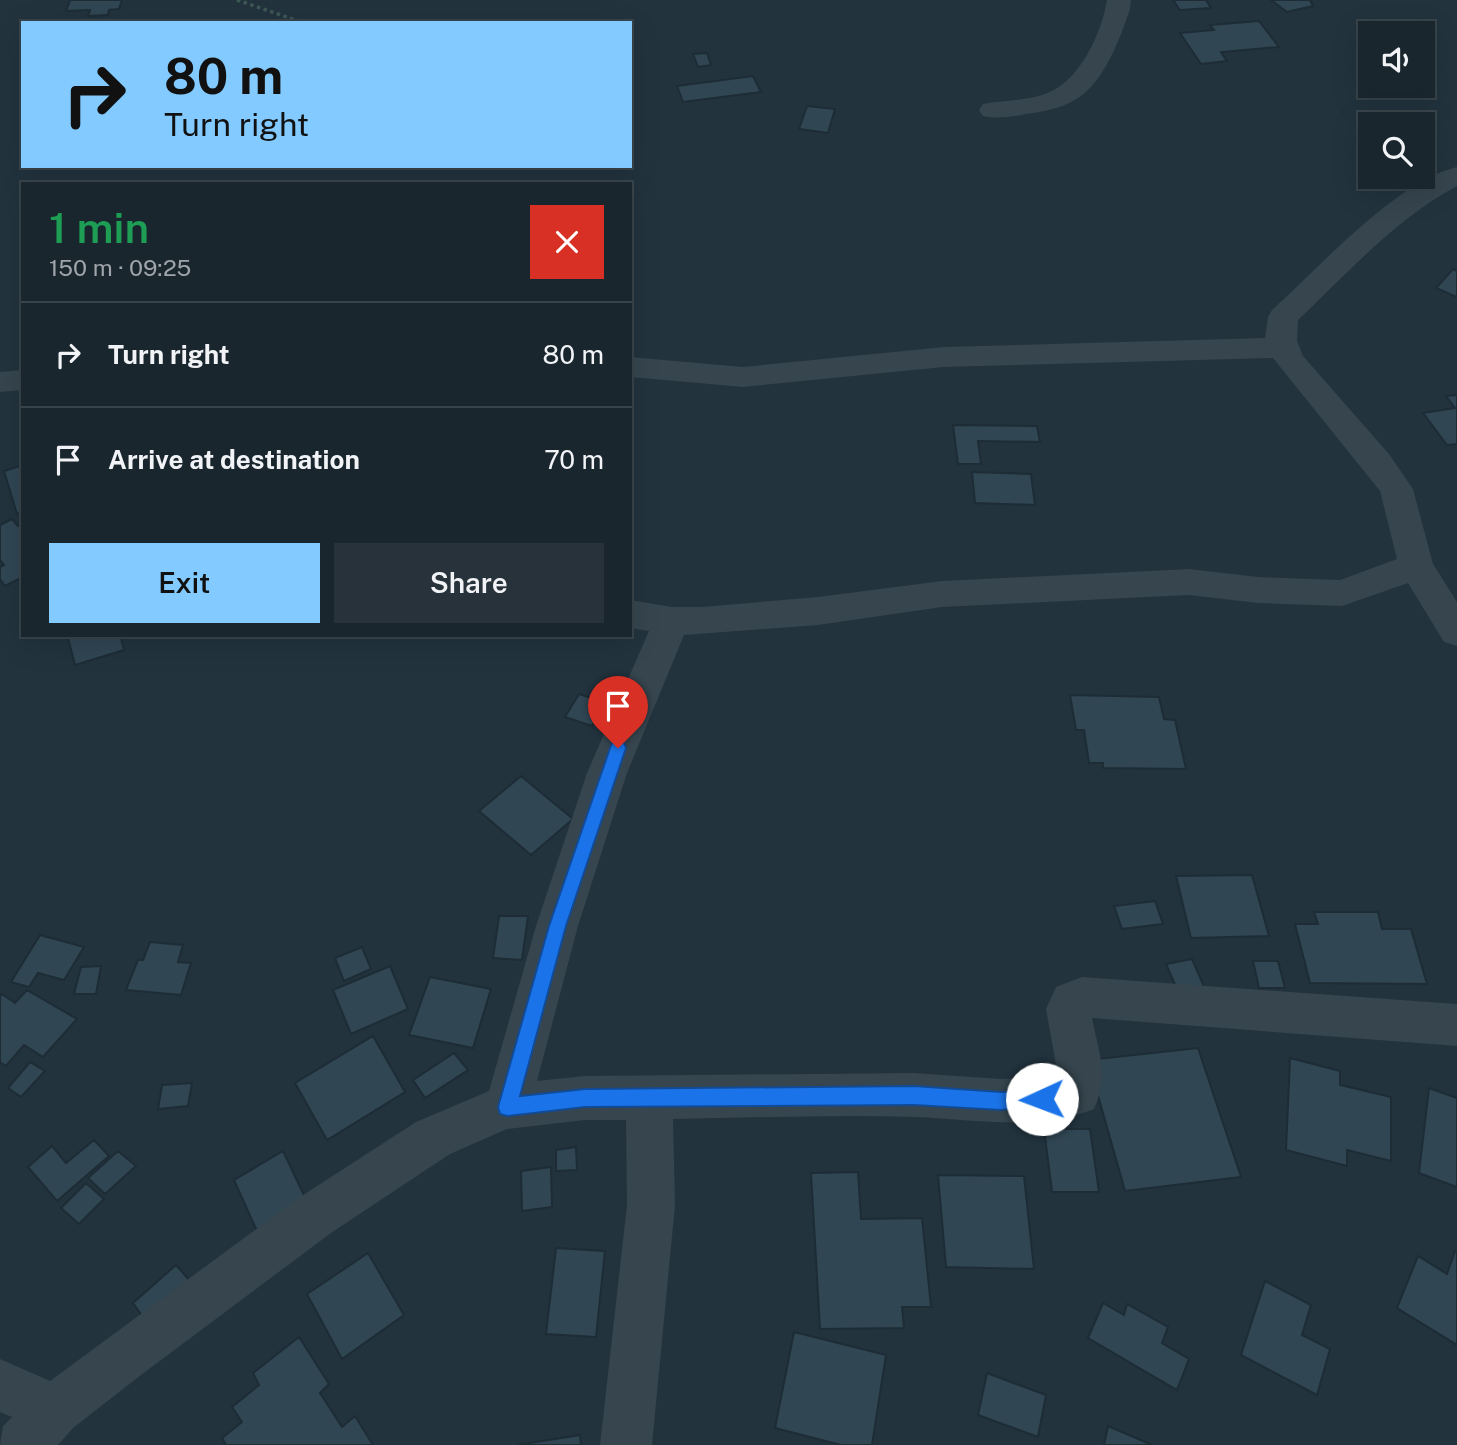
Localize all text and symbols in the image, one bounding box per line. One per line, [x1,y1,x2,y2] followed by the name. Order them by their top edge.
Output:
[1358,21,1435,189] map controls
[1358,21,1435,98] button: sound
[164,47,283,105] text: 80 m
[49,49,140,140] icon: right
[164,106,309,143] text: Turn right
[1358,112,1435,189] button: search
[49,203,149,252] text: 1 min
[530,205,604,279] button: close
[49,254,191,281] text: 150 m · 09:25
[49,336,87,374] icon: right
[108,339,230,370] text: Turn right
[543,339,604,370] text: 80 m
[49,441,87,479] icon: arrive
[108,444,360,475] text: Arrive at destination
[544,444,604,475] text: 70 m
[49,543,320,623] button: Exit
[334,543,604,623] button: Share
[588,676,648,748] pin
[599,687,637,725] icon: arrive
[1005,1062,1079,1136] position arrow

